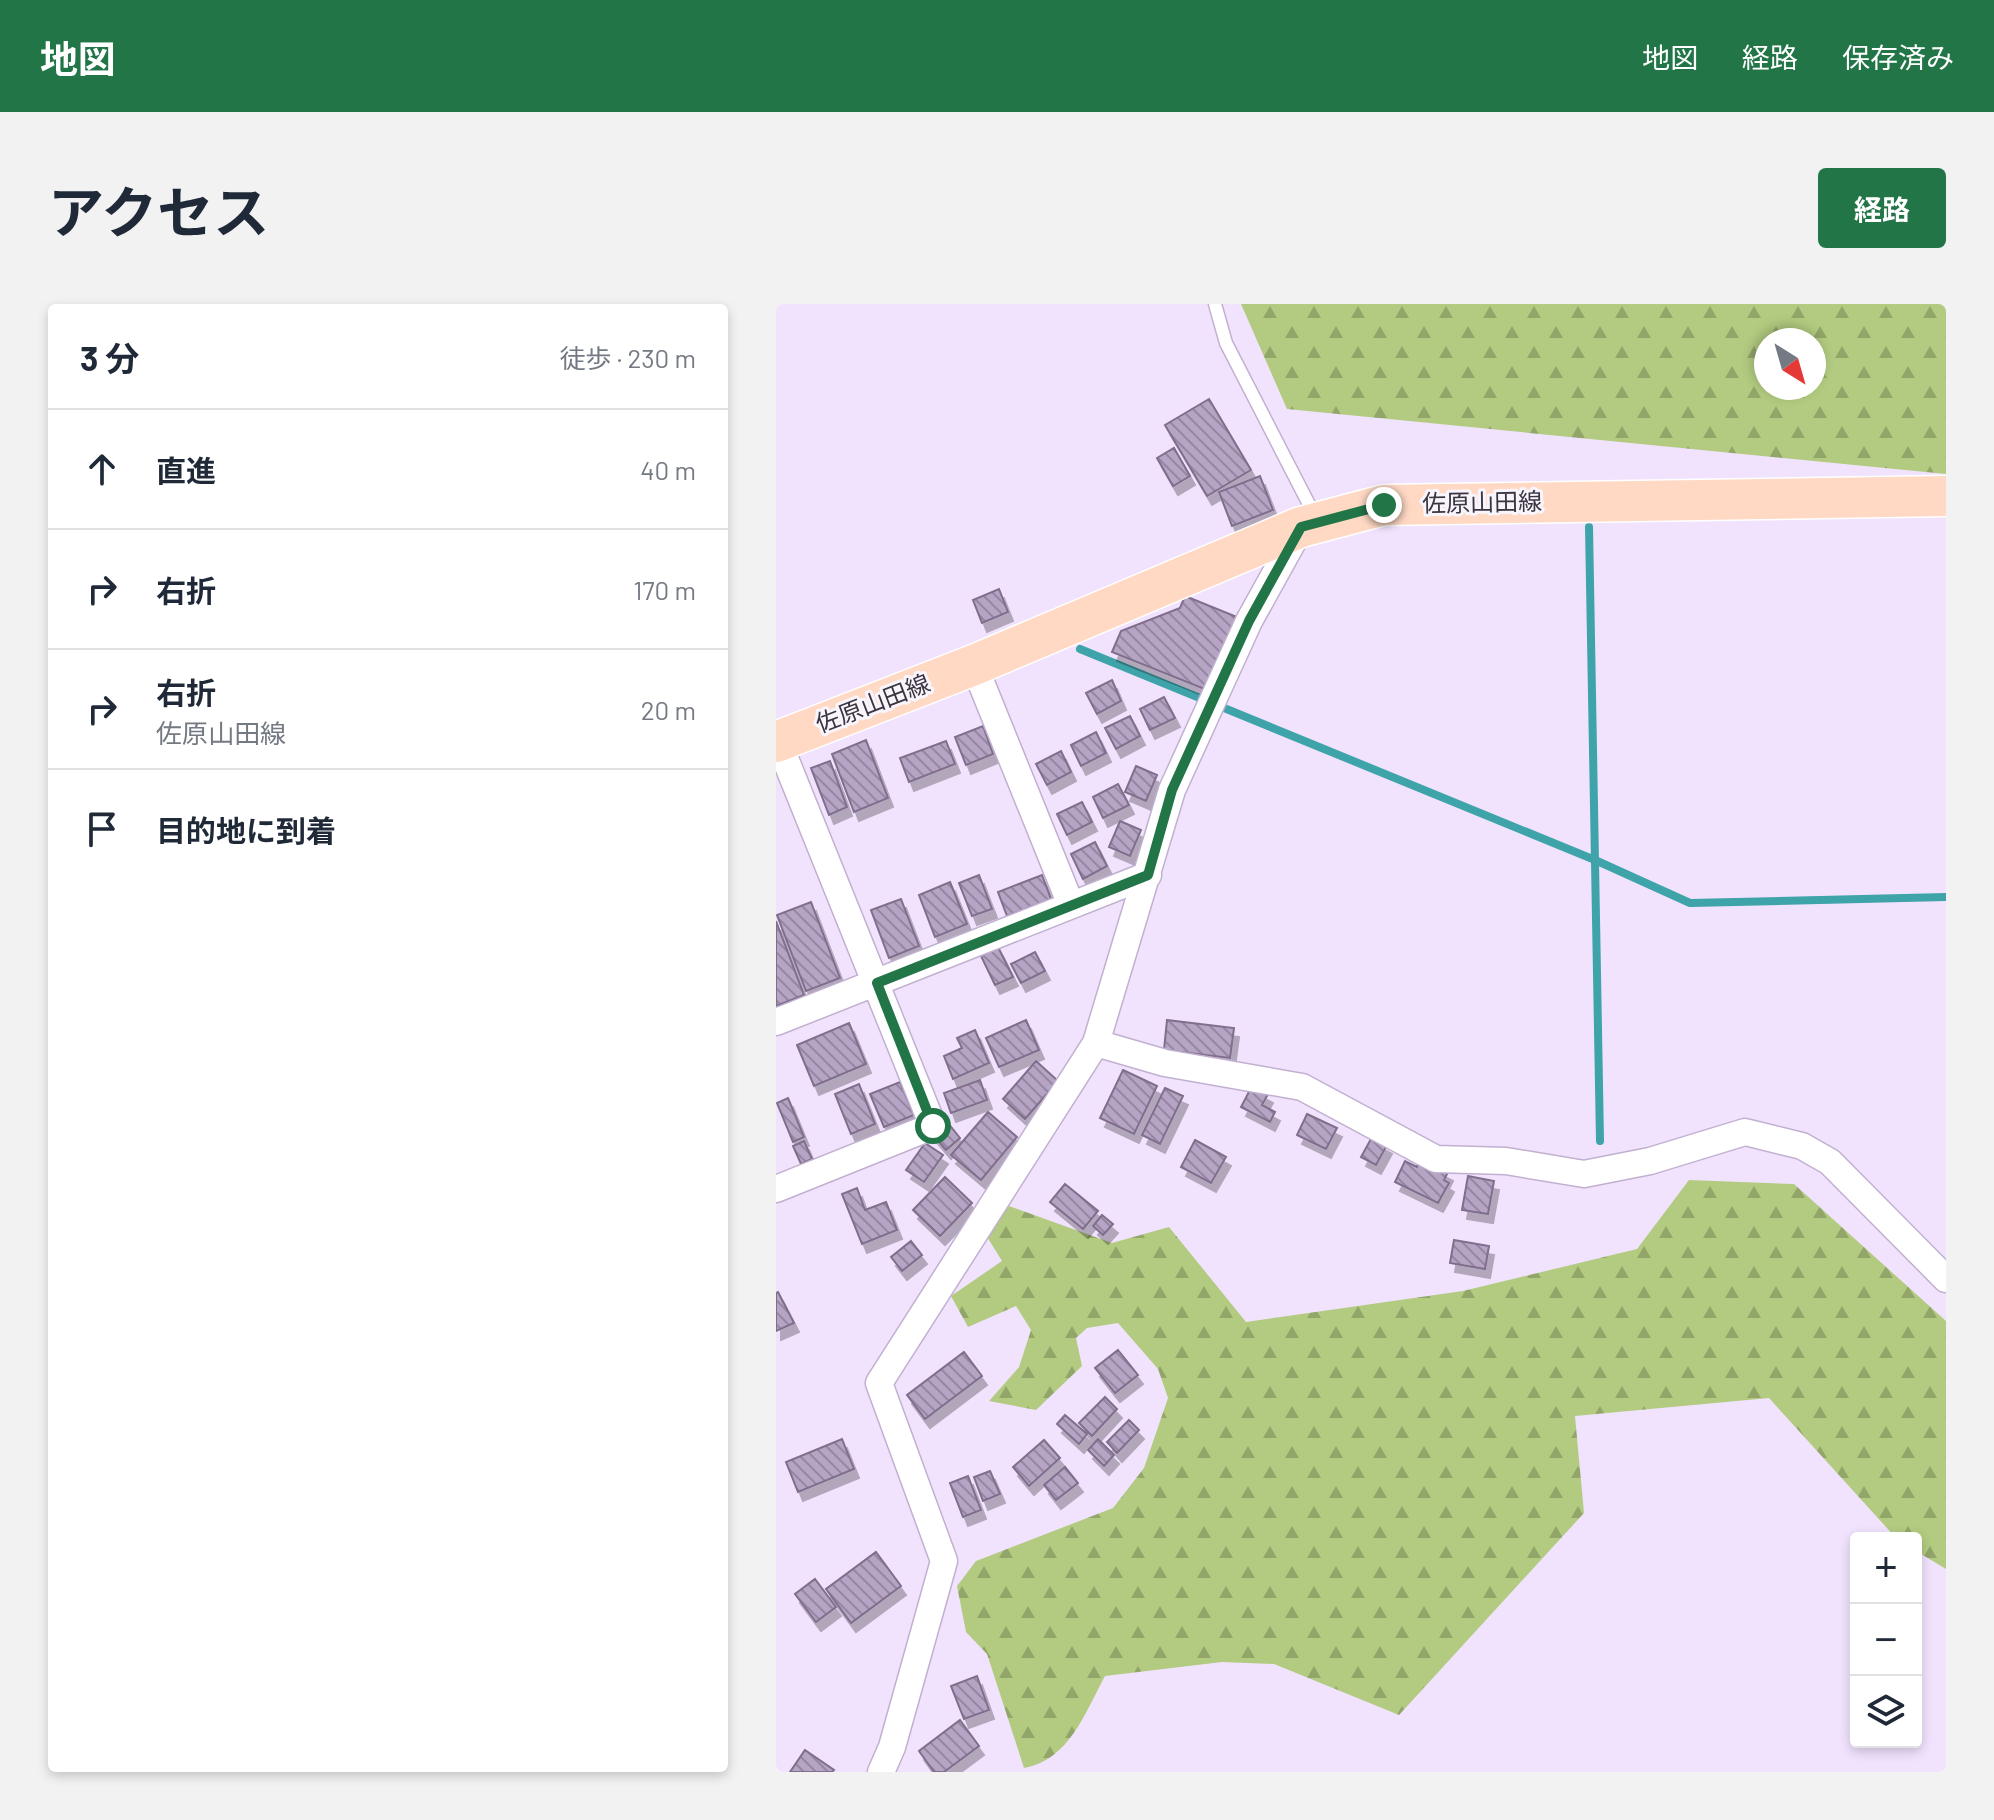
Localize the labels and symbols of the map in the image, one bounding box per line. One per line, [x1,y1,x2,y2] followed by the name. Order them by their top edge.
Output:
[1754,328,1826,400] north arrow
[1422,486,1542,517] street label: 佐原山田線
[1366,487,1402,523] route end
[811,668,934,738] street label: 佐原山田線
[915,1108,951,1144] route start

